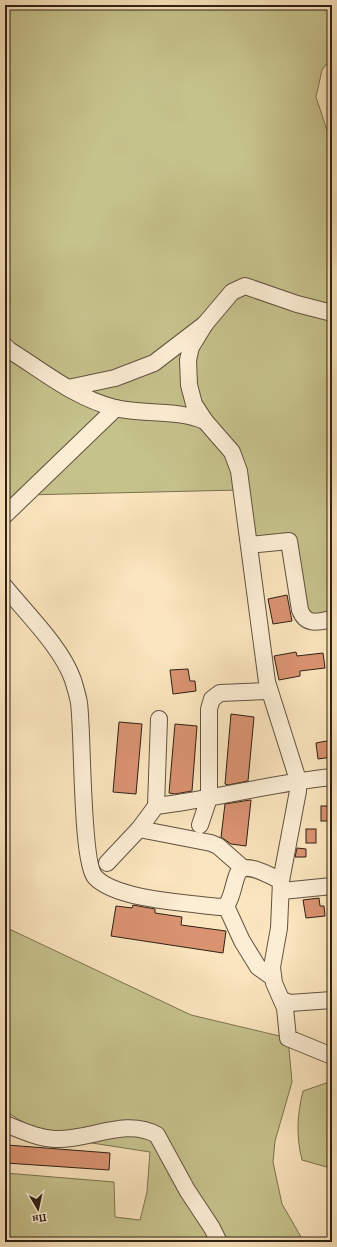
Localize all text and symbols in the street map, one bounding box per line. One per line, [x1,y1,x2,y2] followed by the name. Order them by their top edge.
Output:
[18,1189,58,1229] north arrow
[31,1210,48,1227] text: Пн

